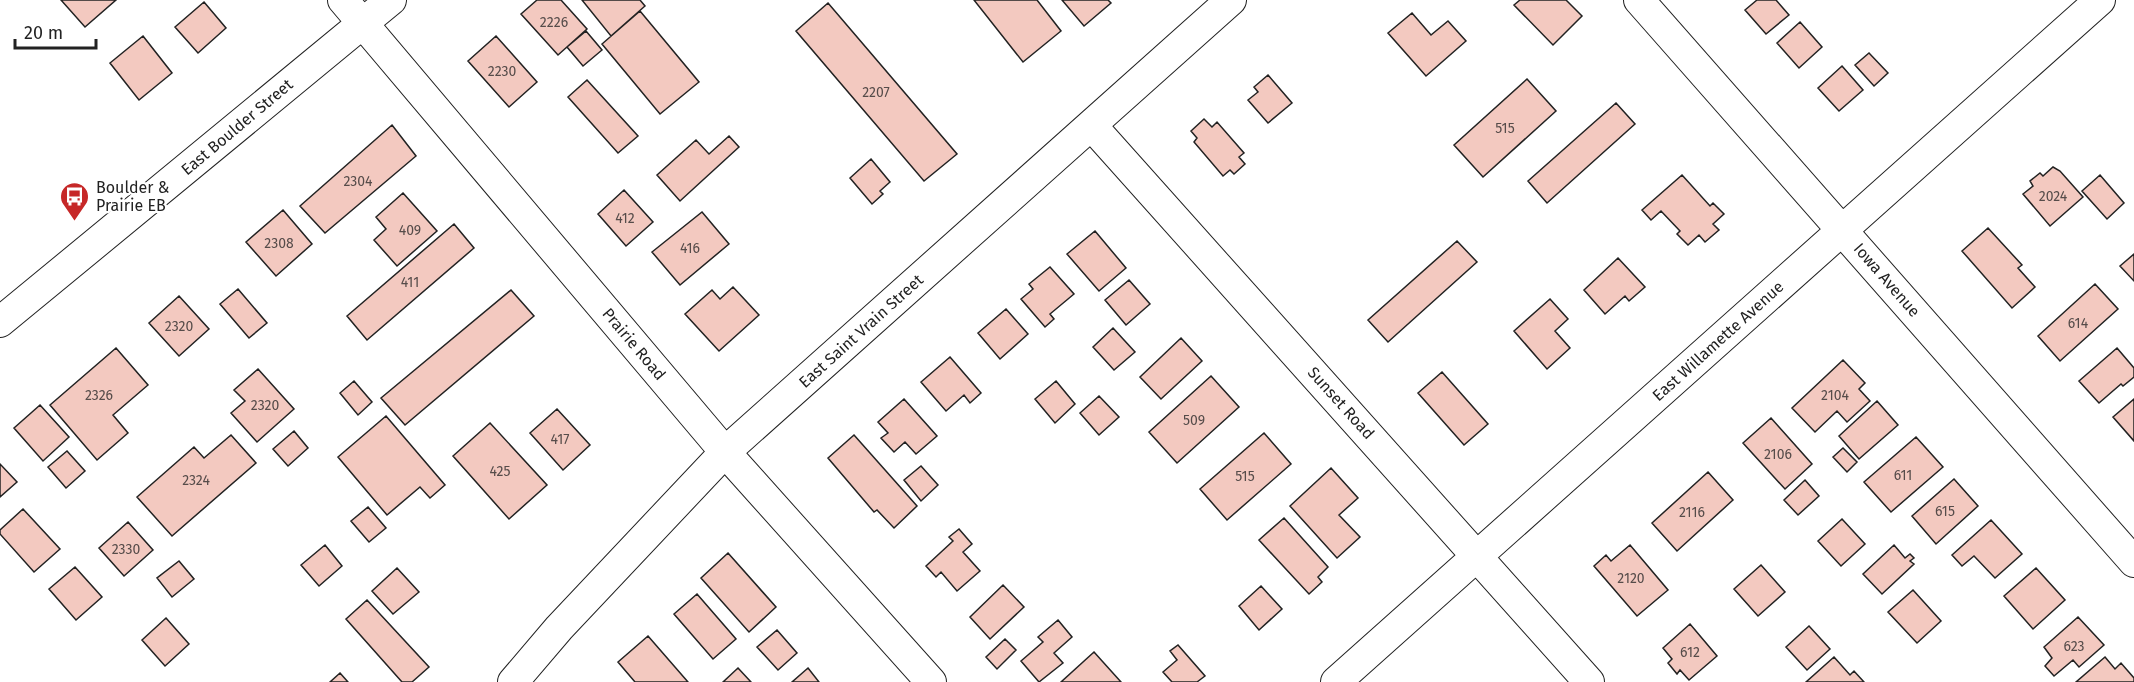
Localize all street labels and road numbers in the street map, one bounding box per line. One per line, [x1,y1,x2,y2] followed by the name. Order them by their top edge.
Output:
[177,75,297,179] street label: East Boulder Street
[1850,239,1924,321] street label: Iowa Avenue
[795,270,927,392] street label: East Saint Vrain Street
[1648,277,1788,405] street label: East Willamette Avenue
[598,304,670,384] street label: Prairie Road
[1304,363,1378,443] street label: Sunset Road

